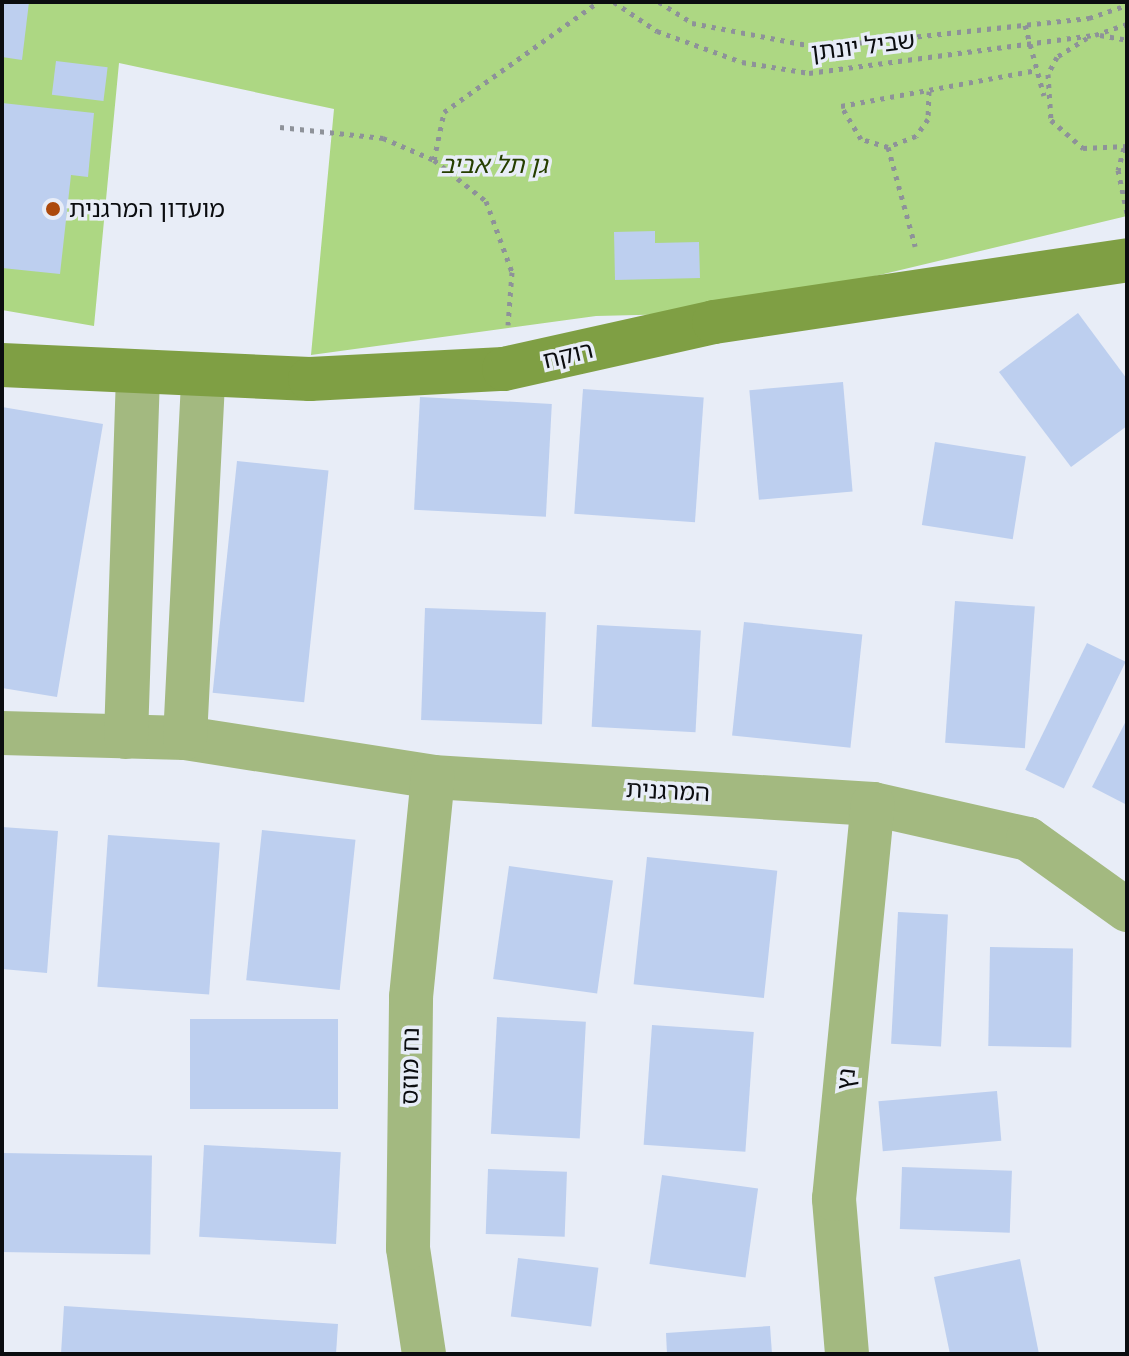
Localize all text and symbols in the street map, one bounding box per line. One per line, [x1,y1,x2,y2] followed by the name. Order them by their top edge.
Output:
[809,25,917,67] street label: שביל יונתן
[441,151,547,179] park label: גן תל אביב
[69,195,225,223] place label: מועדון המרגנית
[44,200,62,218] marker: מועדון המרגנית
[540,335,596,375] street label: רוקח
[625,774,711,808] street label: המרגנית
[395,1027,425,1105] street label: נח מוזס
[831,1067,861,1091] street label: נץ

